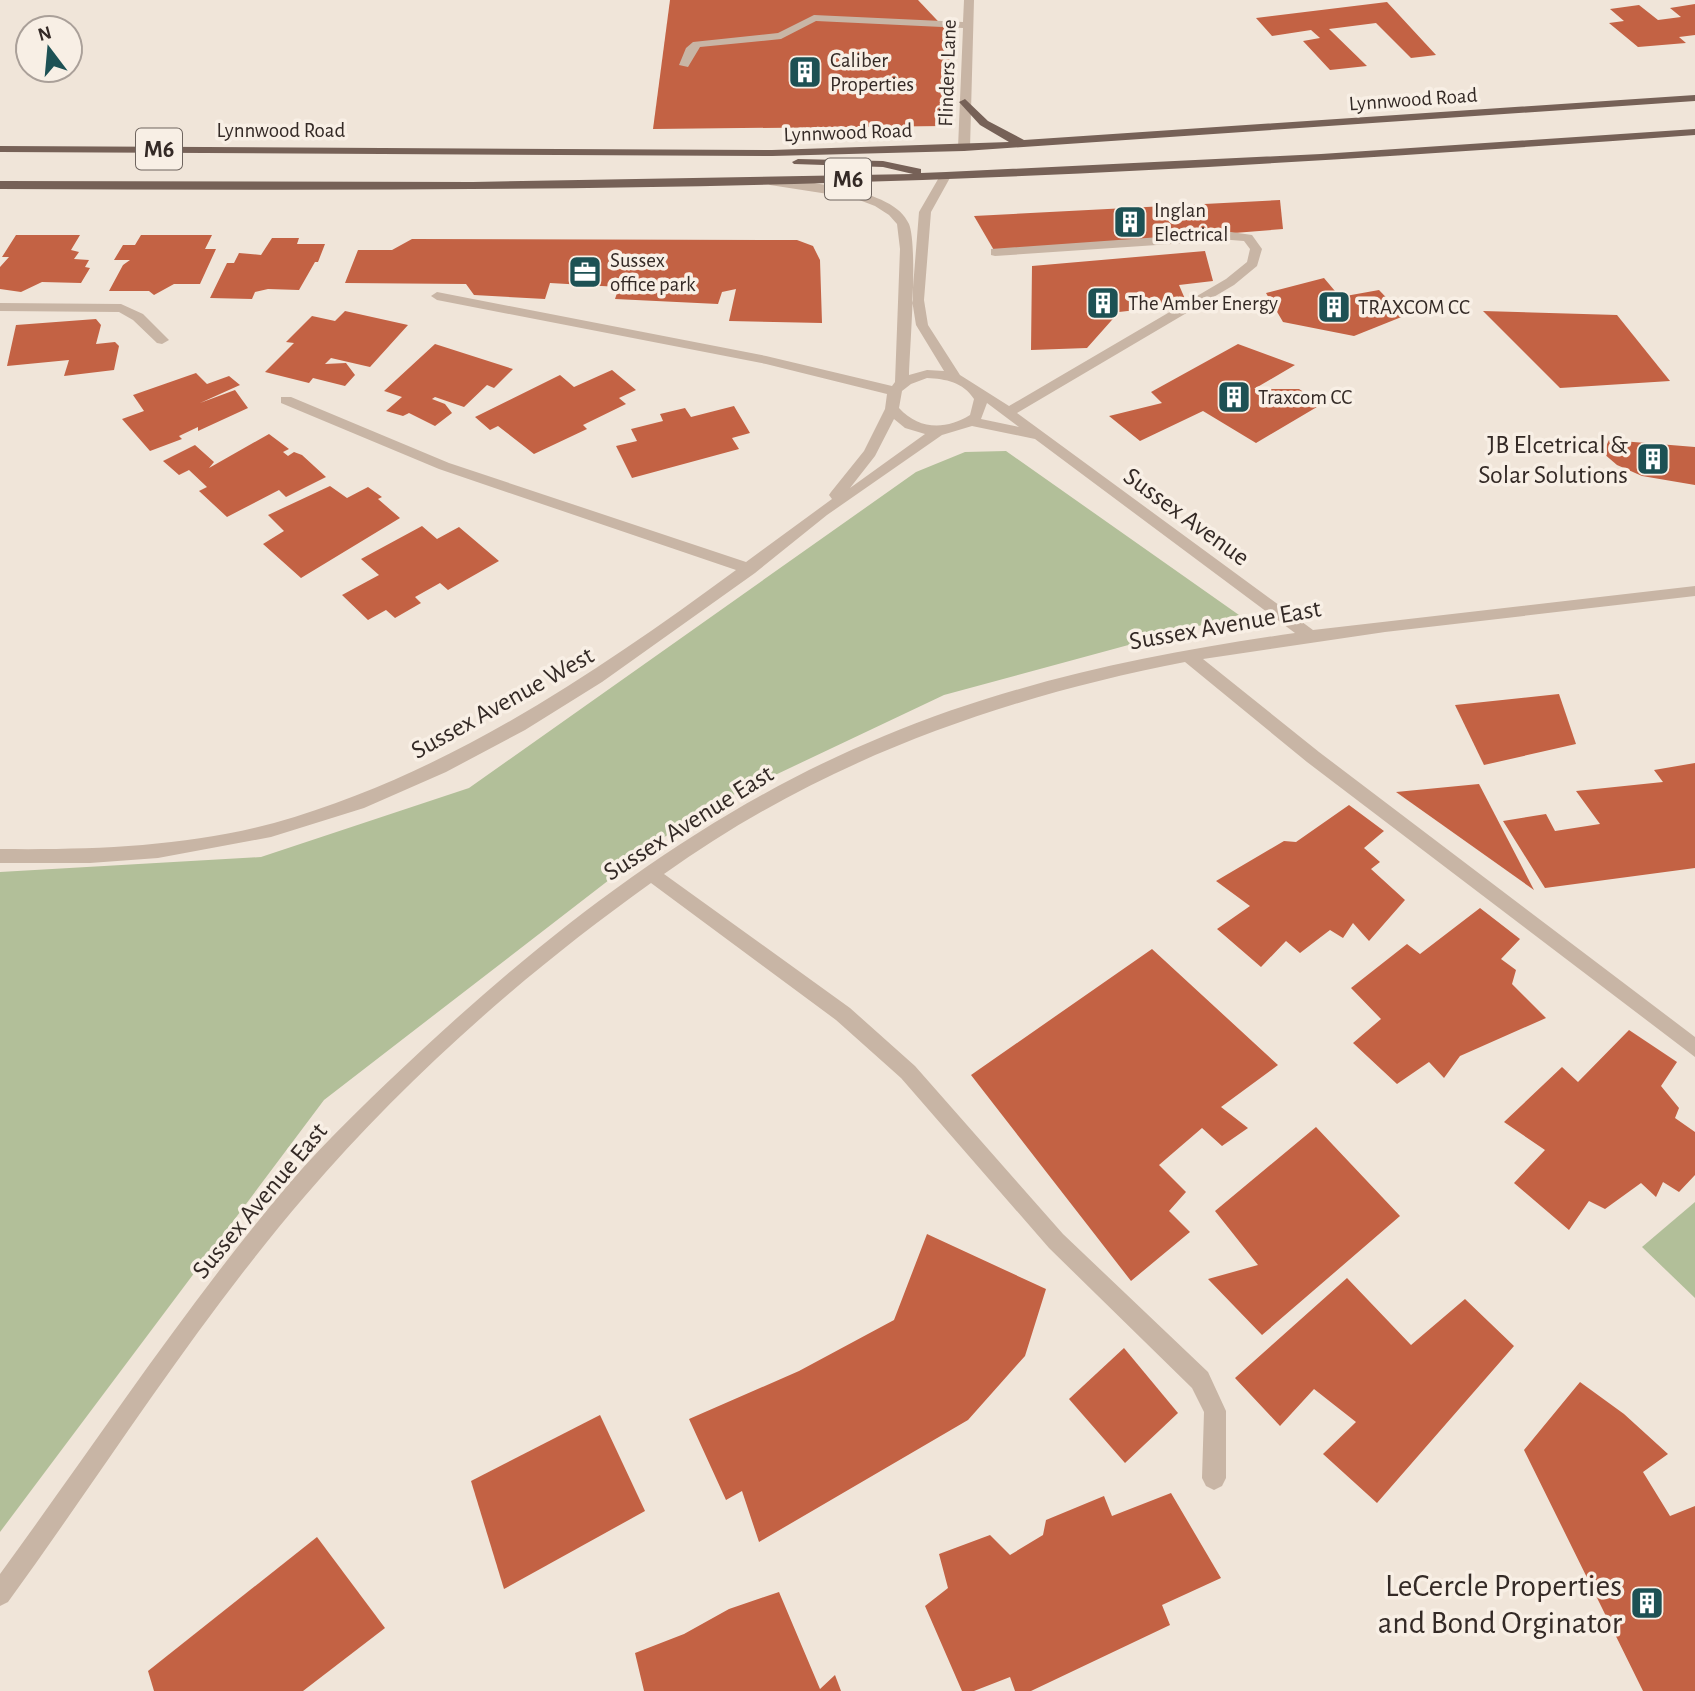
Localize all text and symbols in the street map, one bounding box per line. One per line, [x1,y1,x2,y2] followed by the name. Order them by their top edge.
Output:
[14,14,84,84] north arrow
[935,19,960,127] street label: Flinders Lane
[36,23,54,45] text: N
[830,50,914,95] place label: Caliber Properties
[786,53,824,91] building icon: Caliber Properties
[1348,85,1478,114] street label: Lynnwood Road
[217,120,346,141] street label: Lynnwood Road
[783,120,913,145] street label: Lynnwood Road
[136,128,182,169] road number: M6
[825,159,871,200] road number: M6
[1154,200,1228,245] place label: Inglan Electrical
[1111,203,1149,241] building icon: Inglan Electrical
[610,250,696,295] place label: Sussex office park
[566,253,604,291] office icon: Sussex office park
[1084,284,1122,322] building icon: The Amber Energy
[1315,288,1353,326] building icon: TRAXCOM CC
[1128,293,1278,314] place label: The Amber Energy
[1358,297,1470,318] place label: TRAXCOM CC
[1215,378,1253,416] building icon: Traxcom CC
[1258,387,1352,408] place label: Traxcom CC
[1478,432,1628,488] place label: JB Elcetrical & Solar Solutions
[1634,440,1672,478] building icon: JB Elcetrical & Solar Solutions
[1119,463,1254,571] street label: Sussex Avenue
[1127,595,1323,655] street label: Sussex Avenue East
[407,642,598,764] street label: Sussex Avenue West
[599,760,778,885] street label: Sussex Avenue East
[187,1118,332,1283] street label: Sussex Avenue East
[1378,1570,1623,1639] place label: LeCercle Properties and Bond Orginator
[1628,1584,1666,1622] building icon: LeCercle Properties and Bond Orginator

